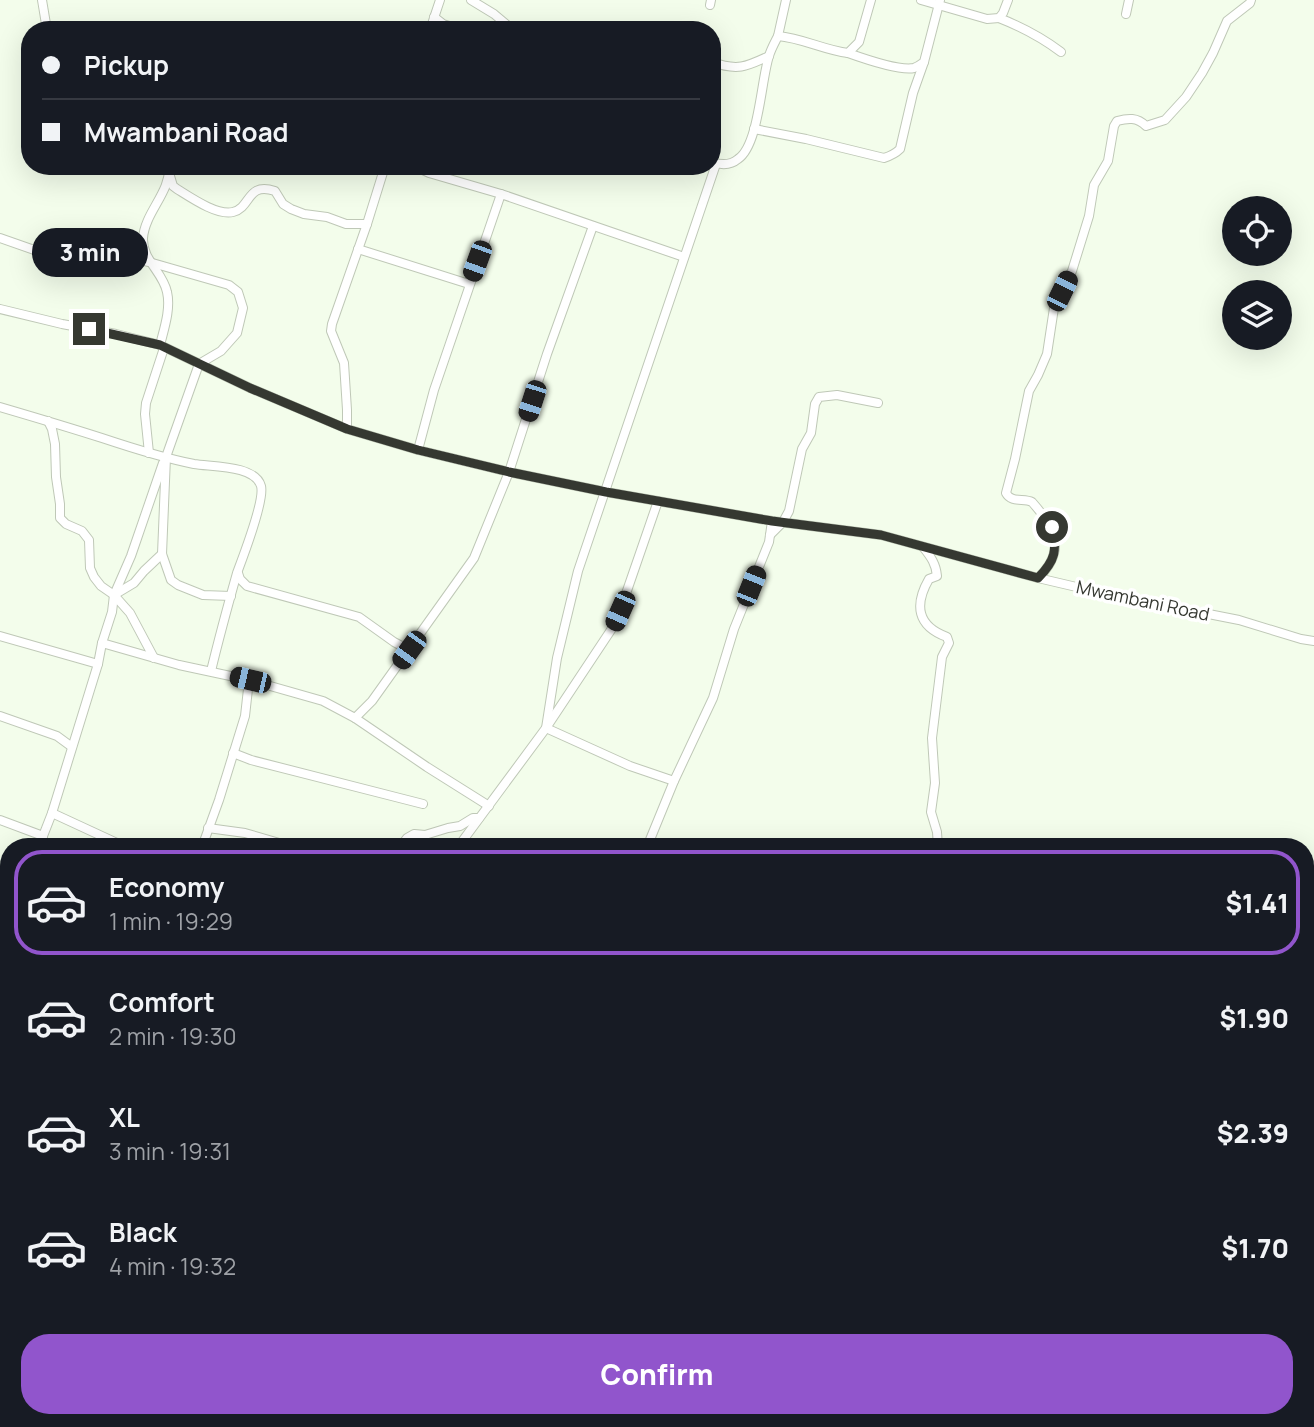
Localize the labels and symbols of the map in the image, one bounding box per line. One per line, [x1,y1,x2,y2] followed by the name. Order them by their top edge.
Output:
[31,228,147,276] callout: 3 min
[460,238,495,284] car
[1044,268,1081,314] car
[73,313,105,345] route end
[516,378,549,424] car
[1036,511,1068,543] route start
[734,563,769,609] car
[1074,574,1212,626] street label: Mwambani Road
[602,588,639,634] car
[389,627,430,673] car
[228,665,273,695] car

